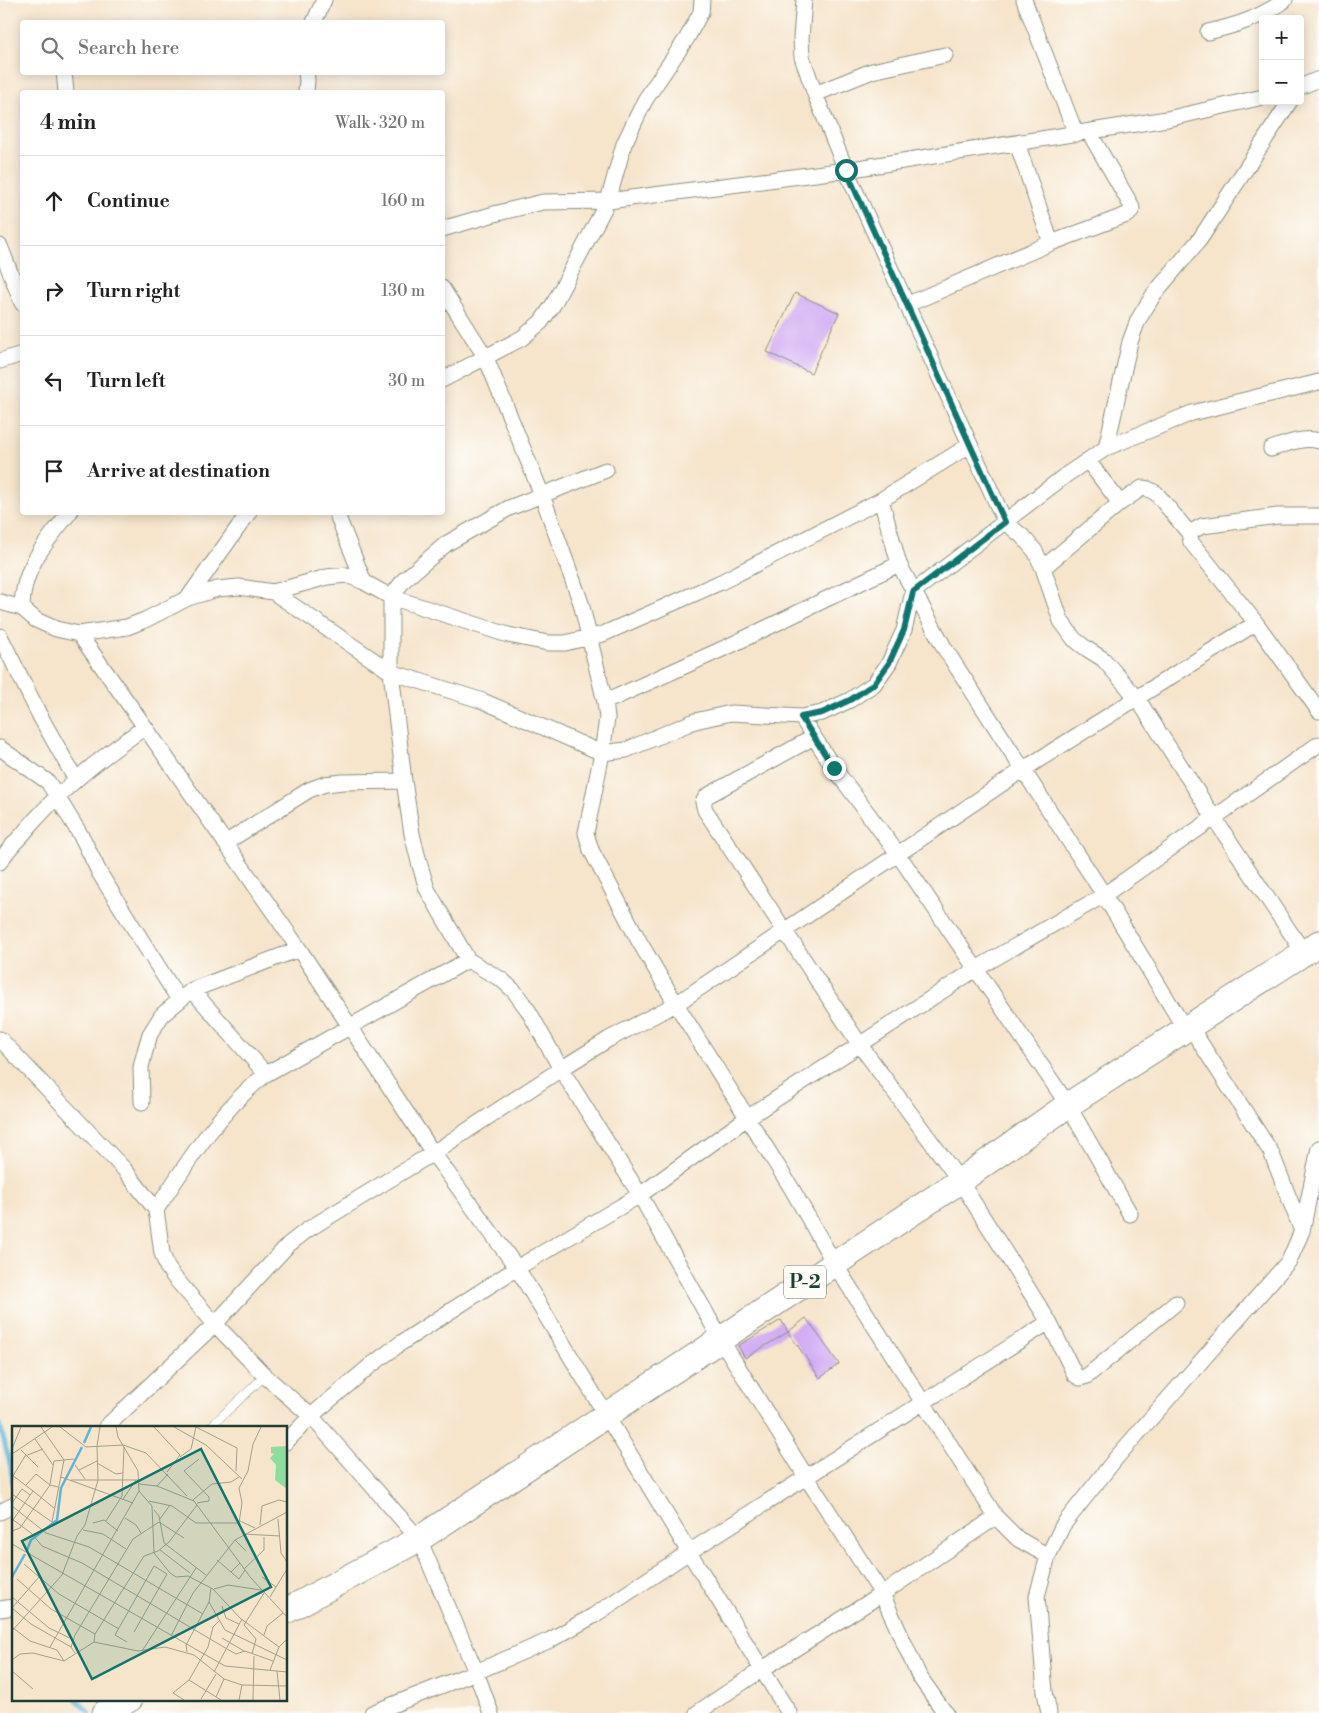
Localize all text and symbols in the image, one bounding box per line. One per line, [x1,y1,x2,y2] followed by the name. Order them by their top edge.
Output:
[1259,15,1304,105] map controls
[1259,15,1304,60] button: +
[20,20,445,75] search box
[38,34,66,62] icon: search
[78,36,179,60] text: Search here
[1259,60,1304,105] button: −
[40,110,96,136] text: 4 min
[335,113,425,133] text: Walk · 320 m
[835,159,858,182] route start
[40,187,68,215] icon: ahead
[87,189,170,213] text: Continue
[381,191,425,211] text: 160 m
[40,277,68,305] icon: right
[87,279,180,303] text: Turn right
[381,281,425,301] text: 130 m
[40,367,68,395] icon: left
[87,369,166,393] text: Turn left
[388,371,425,391] text: 30 m
[40,457,68,485] icon: arrive
[87,459,270,483] text: Arrive at destination
[823,757,846,780] route end
[784,1265,826,1298] road number: P-2
[12,1426,288,1700] inset map

